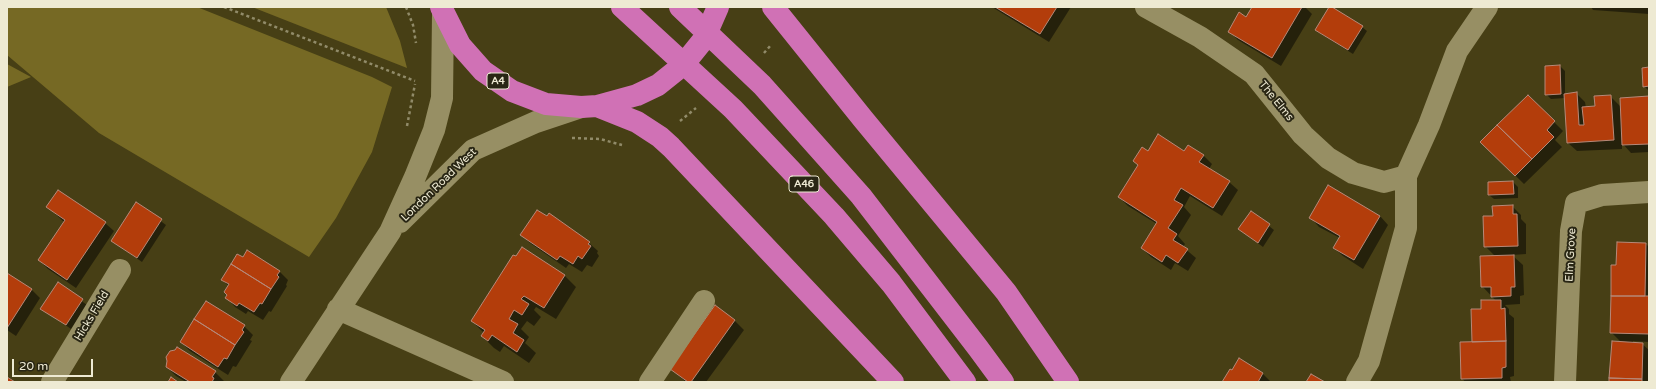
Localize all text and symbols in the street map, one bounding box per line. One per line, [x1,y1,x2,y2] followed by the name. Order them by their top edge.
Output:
[487,73,509,89] road number: A4
[1256,78,1296,124] street label: The Elms
[399,146,479,224] street label: London Road West
[789,176,819,192] road number: A46
[1563,228,1579,282] street label: Elm Grove
[72,289,112,343] street label: Hicks Field
[14,351,95,377] scale bar
[19,359,48,373] text: 20 m

